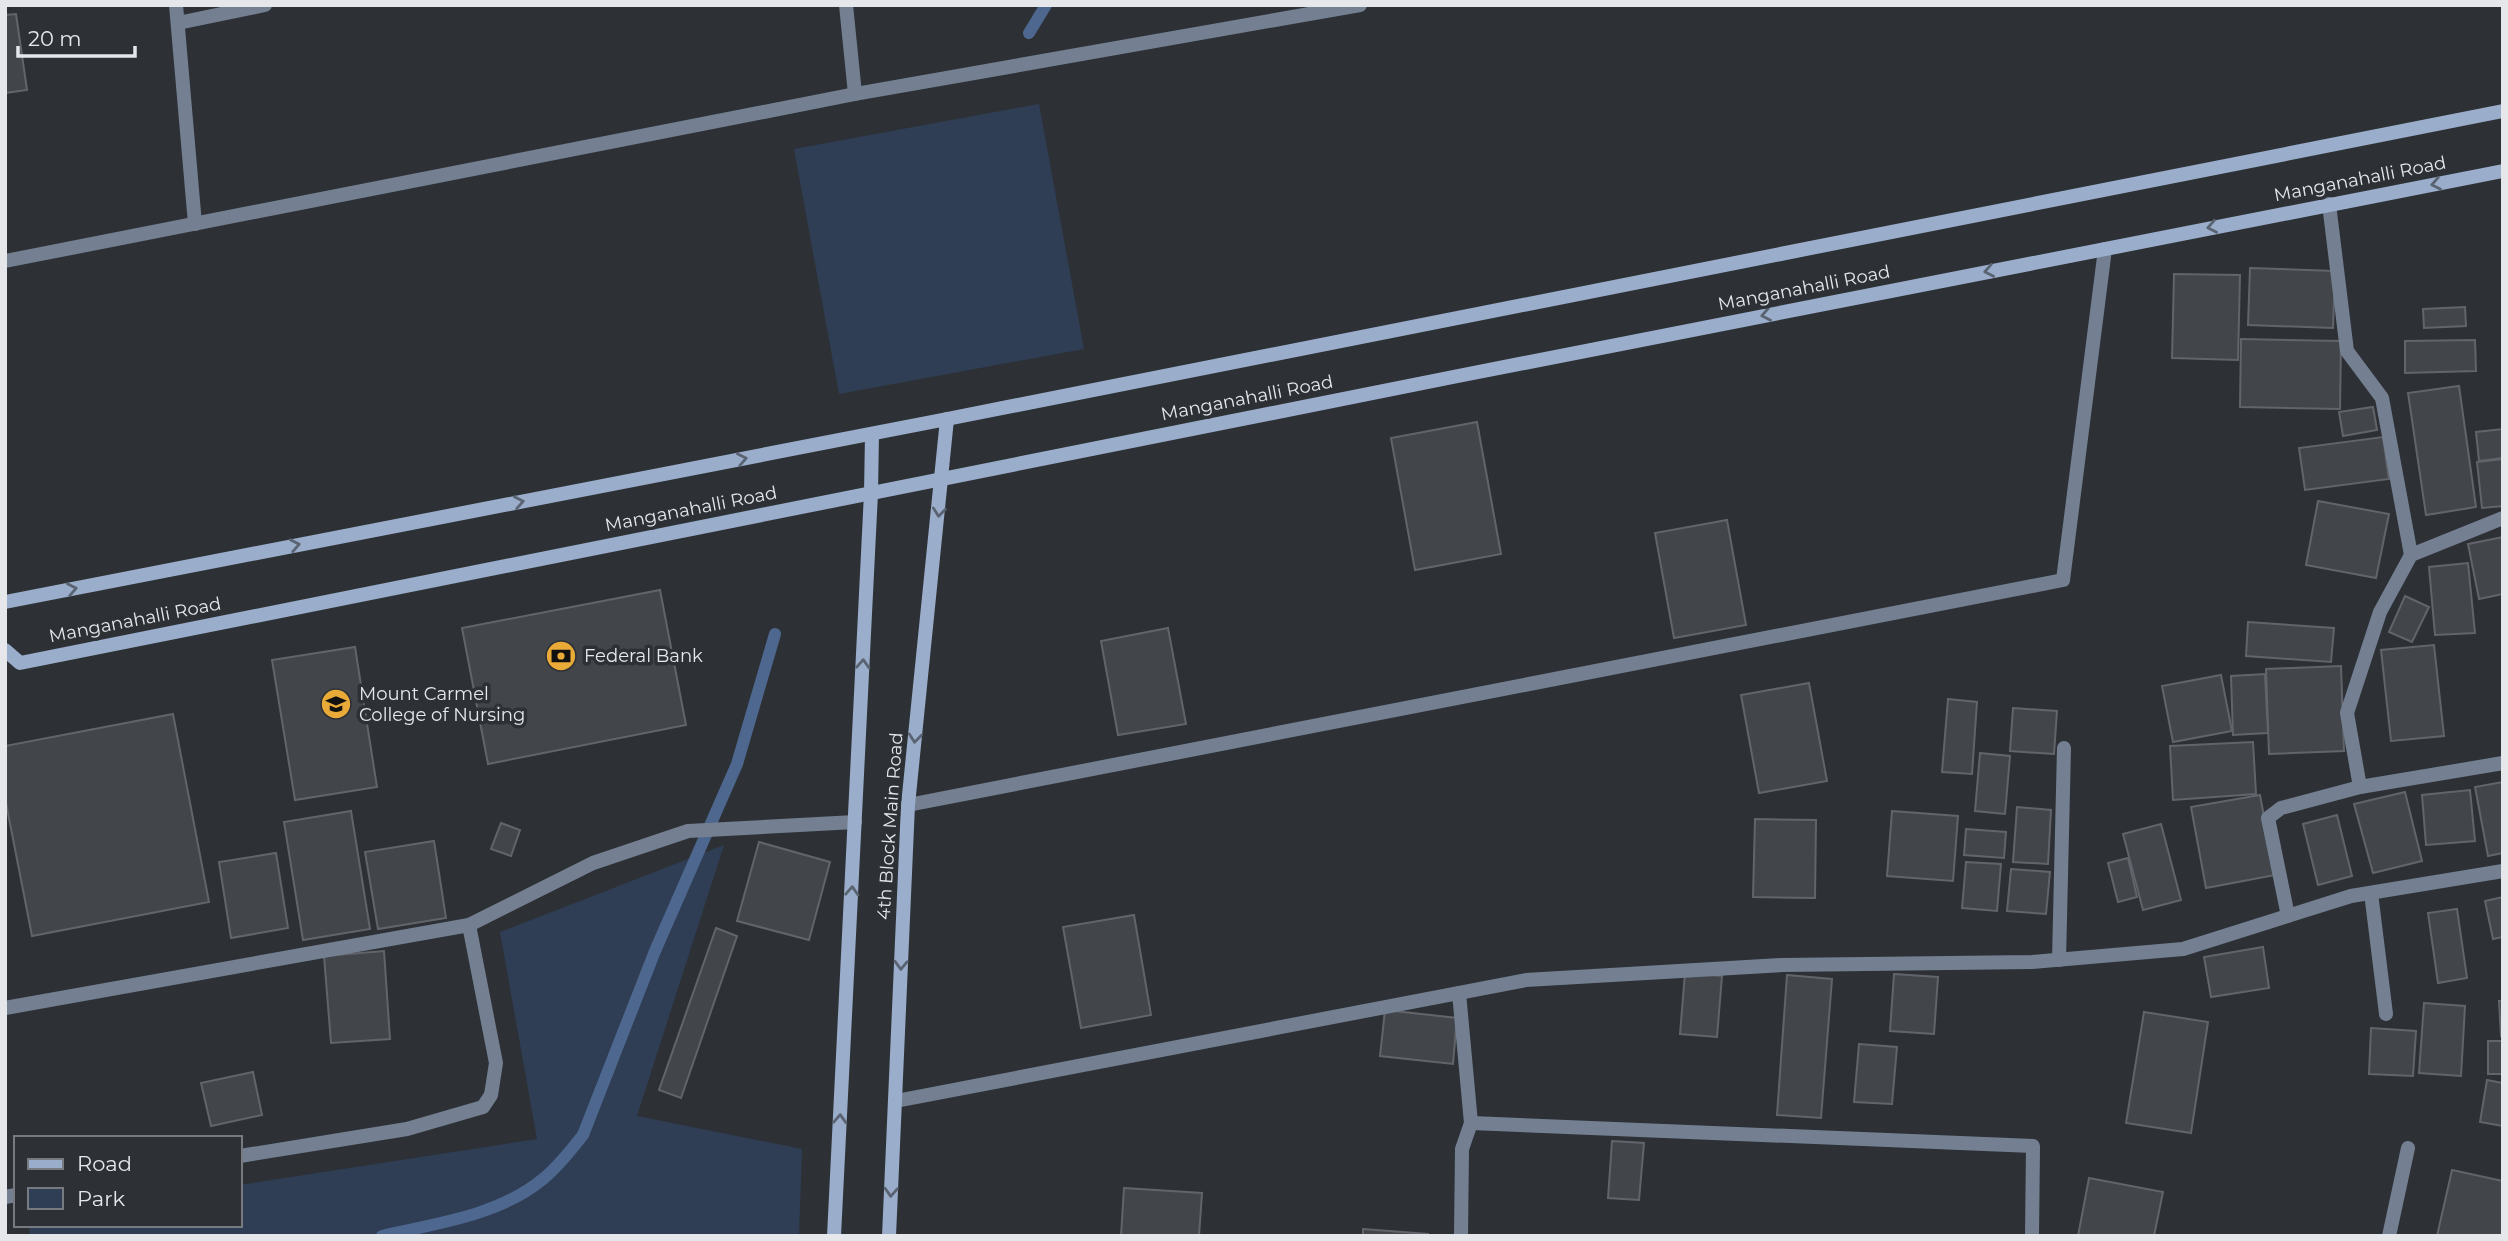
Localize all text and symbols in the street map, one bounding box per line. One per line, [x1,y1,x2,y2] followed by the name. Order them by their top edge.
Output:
[18,14,135,58] scale bar
[28,26,82,51] text: 20 m
[2272,152,2448,206] street label: Manganahalli Road
[2430,175,2442,190] one-way arrow
[2207,219,2219,234] one-way arrow
[1716,261,1892,315] street label: Manganahalli Road
[1983,263,1995,278] one-way arrow
[1760,307,1772,322] one-way arrow
[1159,371,1335,425] street label: Manganahalli Road
[736,452,748,467] one-way arrow
[603,482,779,536] street label: Manganahalli Road
[513,496,525,511] one-way arrow
[932,506,947,517] one-way arrow
[289,539,301,554] one-way arrow
[66,582,78,597] one-way arrow
[47,593,223,647] street label: Manganahalli Road
[544,639,578,673] bank icon: Federal Bank
[584,645,703,667] place label: Federal Bank
[855,658,870,669] one-way arrow
[359,683,525,726] place label: Mount Carmel College of Nursing
[319,687,353,721] school or university icon: Mount Carmel College of Nursing
[872,732,908,920] street label: 4th Block Main Road
[908,733,923,744] one-way arrow
[844,886,859,897] one-way arrow
[894,960,909,971] one-way arrow
[832,1113,847,1124] one-way arrow
[14,1136,242,1227] legend
[77,1151,132,1176] text: Road
[77,1186,125,1211] text: Park
[883,1187,898,1198] one-way arrow

